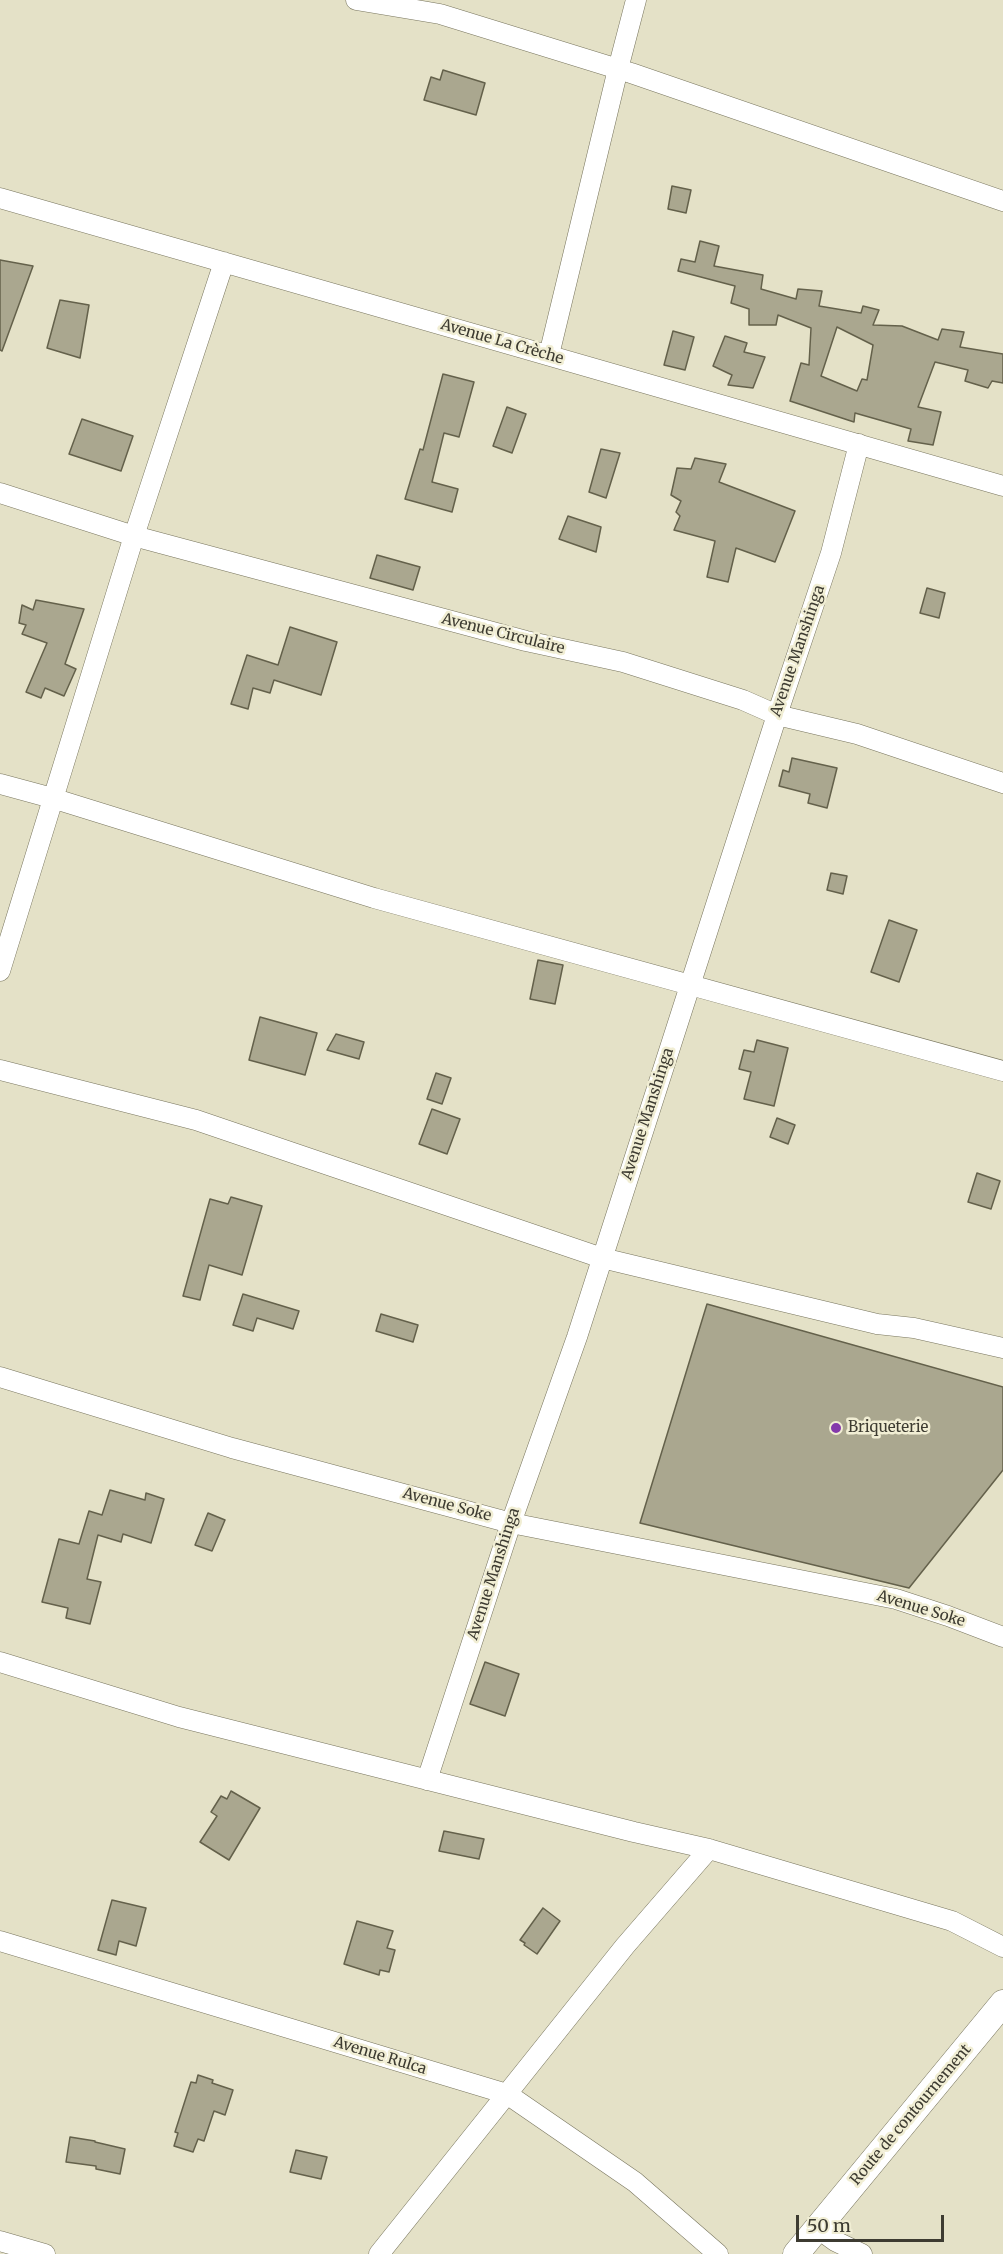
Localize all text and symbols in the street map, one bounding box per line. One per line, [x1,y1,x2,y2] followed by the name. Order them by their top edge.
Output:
[439,316,565,368] street label: Avenue La Crèche
[767,583,829,719] street label: Avenue Manshinga
[440,610,566,658] street label: Avenue Circulaire
[618,1046,678,1182] street label: Avenue Manshinga
[848,1419,928,1437] place label: Briqueterie
[829,1421,843,1435] marker: Briqueterie
[401,1485,493,1525] street label: Avenue Soke
[464,1506,524,1642] street label: Avenue Manshinga
[875,1587,967,1631] street label: Avenue Soke
[331,2033,429,2079] street label: Avenue Rulca
[847,2041,975,2189] street label: Route de contournement
[799,2203,948,2241] scale bar
[807,2214,851,2237] text: 50 m

